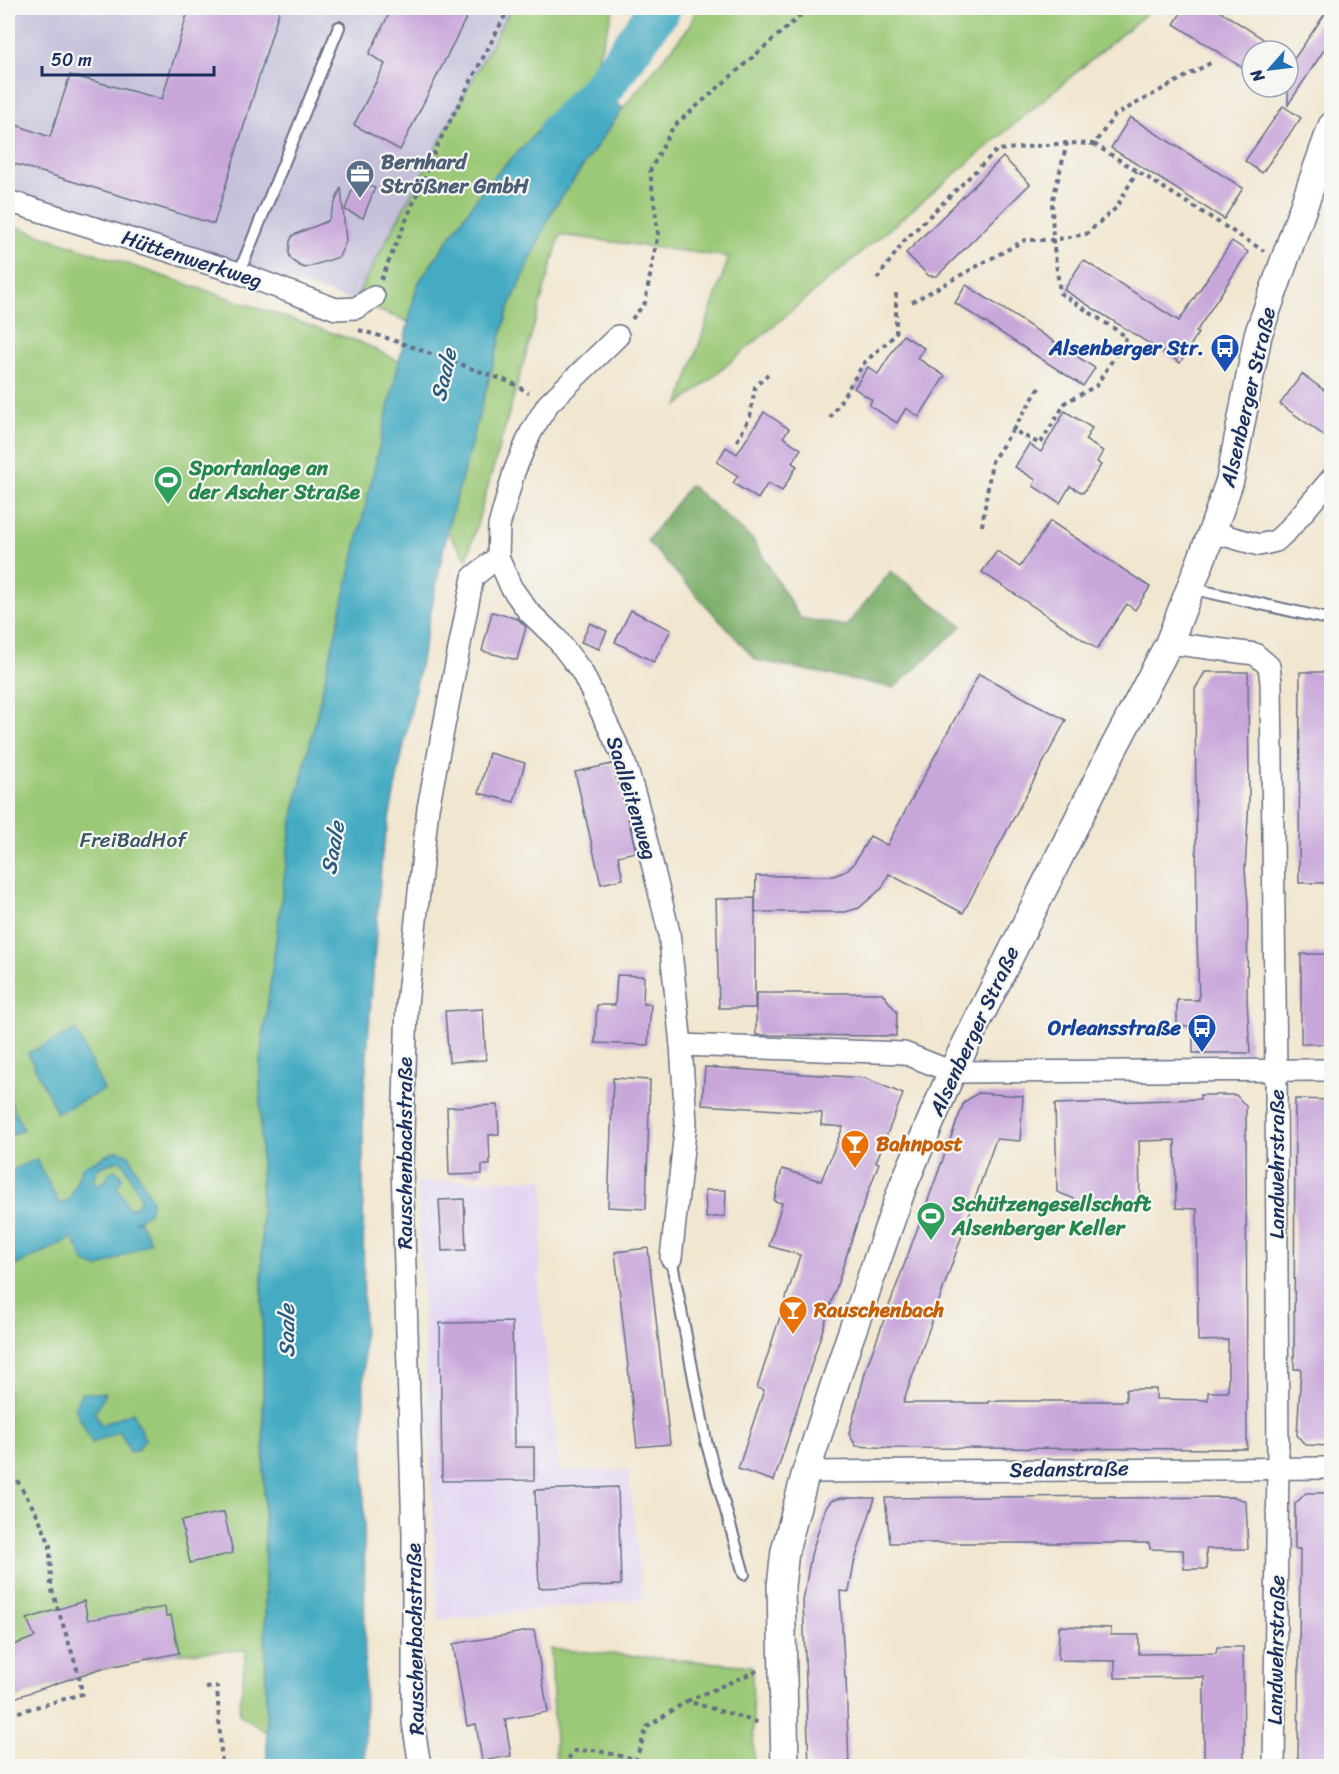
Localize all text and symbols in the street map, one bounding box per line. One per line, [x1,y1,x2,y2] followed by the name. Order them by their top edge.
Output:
[42,39,214,77] scale bar
[1240,39,1300,99] north arrow
[51,44,92,76] text: 50 m
[1241,63,1273,88] text: N
[380,143,530,205] place label: Bernhard Strößner GmbH
[344,158,376,200] office icon: Bernhard Strößner GmbH
[117,218,267,300] street label: Hüttenwerkweg
[1209,303,1287,492] street label: Alsenberger Straße
[1048,329,1204,367] place label: Alsenberger Str.
[1209,332,1241,374] bus stop icon: Alsenberger Str.
[419,343,469,405] water label: Saale
[188,449,361,511] place label: Sportanlage an der Ascher Straße
[152,464,184,506] sports icon: Sportanlage an der Ascher Straße
[595,731,669,865] street label: Saalleitenweg
[309,816,357,877] water label: Saale
[80,821,188,859] park label: FreiBadHof
[917,939,1030,1123] street label: Alsenberger Straße
[1048,1009,1181,1047] place label: Orleansstraße
[1186,1012,1218,1054] bus stop icon: Orleansstraße
[386,1057,424,1249] street label: Rauschenbachstraße
[1258,1089,1296,1239] street label: Landwehrstraße
[876,1125,964,1163] place label: Bahnpost
[839,1128,871,1170] bar icon: Bahnpost
[951,1185,1152,1247] place label: Schützengesellschaft Alsenberger Keller
[915,1200,947,1242] sports icon: Schützengesellschaft Alsenberger Keller
[813,1291,944,1329] place label: Rauschenbach
[777,1294,809,1336] bar icon: Rauschenbach
[267,1302,306,1357] water label: Saale
[1009,1449,1129,1489] street label: Sedanstraße
[394,1543,436,1735] street label: Rauschenbachstraße
[1256,1575,1296,1725] street label: Landwehrstraße

